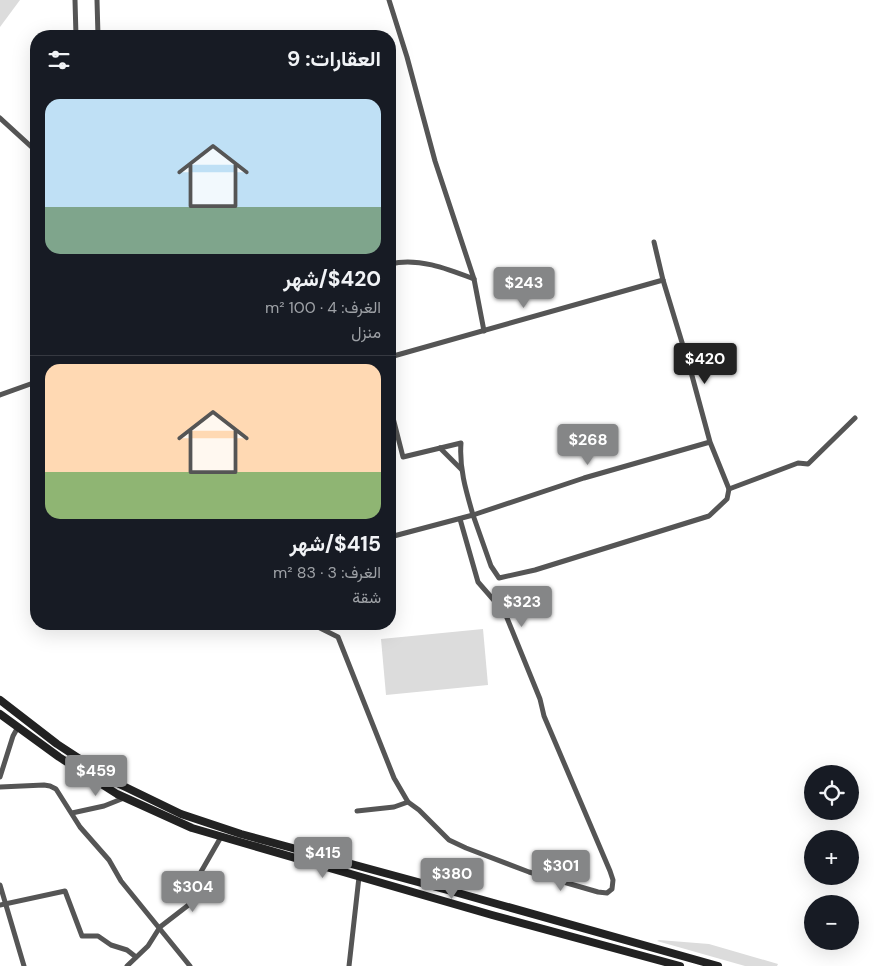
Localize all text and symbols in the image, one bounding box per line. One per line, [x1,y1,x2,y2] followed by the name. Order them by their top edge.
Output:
[287,45,381,73] text: العقارات: 9
[45,46,73,74] icon: filters
[168,131,258,221] icon: home
[283,265,381,293] text: $420/شهر
[494,266,554,309] pin: $243
[505,272,543,293] text: $243
[265,297,381,318] text: الغرف: 4 · 100 m²
[351,322,381,343] text: منزل
[675,342,735,385] pin: $420
[685,348,725,369] text: $420
[168,397,258,487] icon: home
[558,424,618,466] pin: $268
[568,429,608,450] text: $268
[289,530,381,558] text: $415/شهر
[273,562,381,583] text: الغرف: 3 · 83 m²
[492,586,552,628] pin: $323
[352,587,381,608] text: شقة
[503,591,541,612] text: $323
[66,754,126,797] pin: $459
[76,760,116,781] text: $459
[804,765,859,950] map controls
[804,765,859,820] button: locate
[804,830,859,885] button: +
[293,836,353,879] pin: $415
[305,842,341,863] text: $415
[531,850,591,892] pin: $301
[543,855,579,876] text: $301
[422,858,482,900] pin: $380
[432,863,472,884] text: $380
[163,870,223,913] pin: $304
[173,876,213,897] text: $304
[804,895,859,950] button: −

